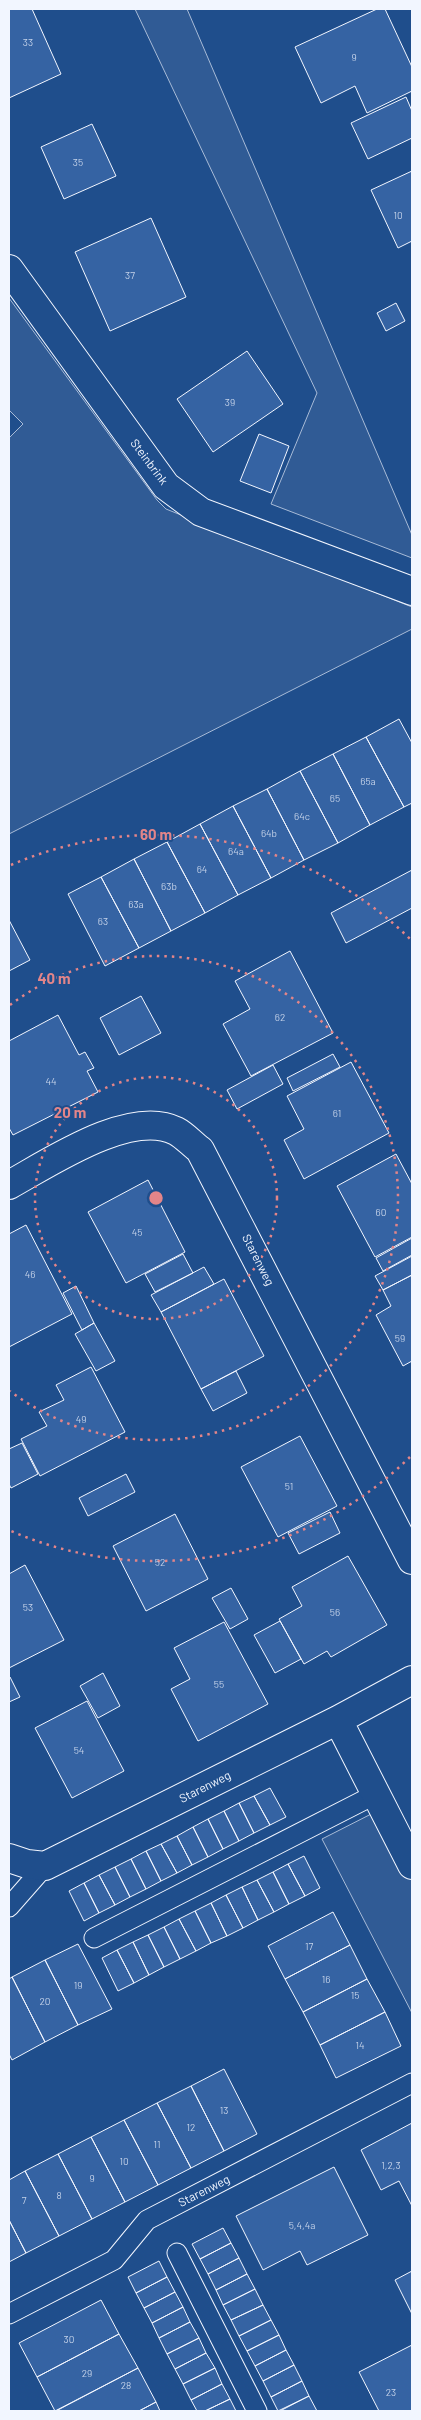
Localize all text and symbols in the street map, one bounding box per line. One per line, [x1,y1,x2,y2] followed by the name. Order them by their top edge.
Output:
[23,36,33,48] house number: 33
[351,51,357,63] house number: 9
[73,156,83,168] house number: 35
[393,209,403,221] house number: 10
[125,269,135,281] house number: 37
[225,396,235,408] house number: 39
[128,436,172,487] street label: Steinbrink
[360,775,376,787] house number: 65a
[330,792,340,804] house number: 65
[294,810,310,822] house number: 64c
[140,825,172,843] text: 60 m
[261,827,277,839] house number: 64b
[228,845,244,857] house number: 64a
[197,863,207,875] house number: 64
[161,880,177,892] house number: 63b
[128,898,144,910] house number: 63a
[98,915,108,927] house number: 63
[37,969,71,987] text: 40 m
[275,1011,285,1023] house number: 62
[45,1075,57,1087] house number: 44
[54,1103,86,1121] text: 20 m
[333,1107,341,1119] house number: 61
[147,1189,165,1207] centre of rings
[376,1206,386,1218] house number: 60
[132,1226,142,1238] house number: 45
[240,1231,278,1288] street label: Starenweg
[25,1268,35,1280] house number: 46
[395,1332,405,1344] house number: 59
[76,1413,86,1425] house number: 49
[285,1480,293,1492] house number: 51
[155,1556,165,1568] house number: 52
[23,1601,33,1613] house number: 53
[330,1606,340,1618] house number: 56
[214,1678,224,1690] house number: 55
[74,1744,84,1756] house number: 54
[176,1767,233,1805] street label: Starenweg
[305,1940,313,1952] house number: 17
[322,1973,330,1985] house number: 16
[74,1979,82,1991] house number: 19
[351,1989,359,2001] house number: 15
[39,1995,51,2007] house number: 20
[355,2039,365,2051] house number: 14
[220,2104,228,2116] house number: 13
[187,2121,195,2133] house number: 12
[153,2138,161,2150] house number: 11
[119,2155,129,2167] house number: 10
[381,2159,401,2171] house number: 1,2,3
[175,2171,232,2209] street label: Starenweg
[89,2172,95,2184] house number: 9
[56,2189,62,2201] house number: 8
[22,2194,27,2206] house number: 7
[289,2219,315,2231] house number: 5,4,4a
[64,2333,74,2345] house number: 30
[82,2367,92,2379] house number: 29
[121,2379,131,2391] house number: 28
[386,2386,396,2398] house number: 23

